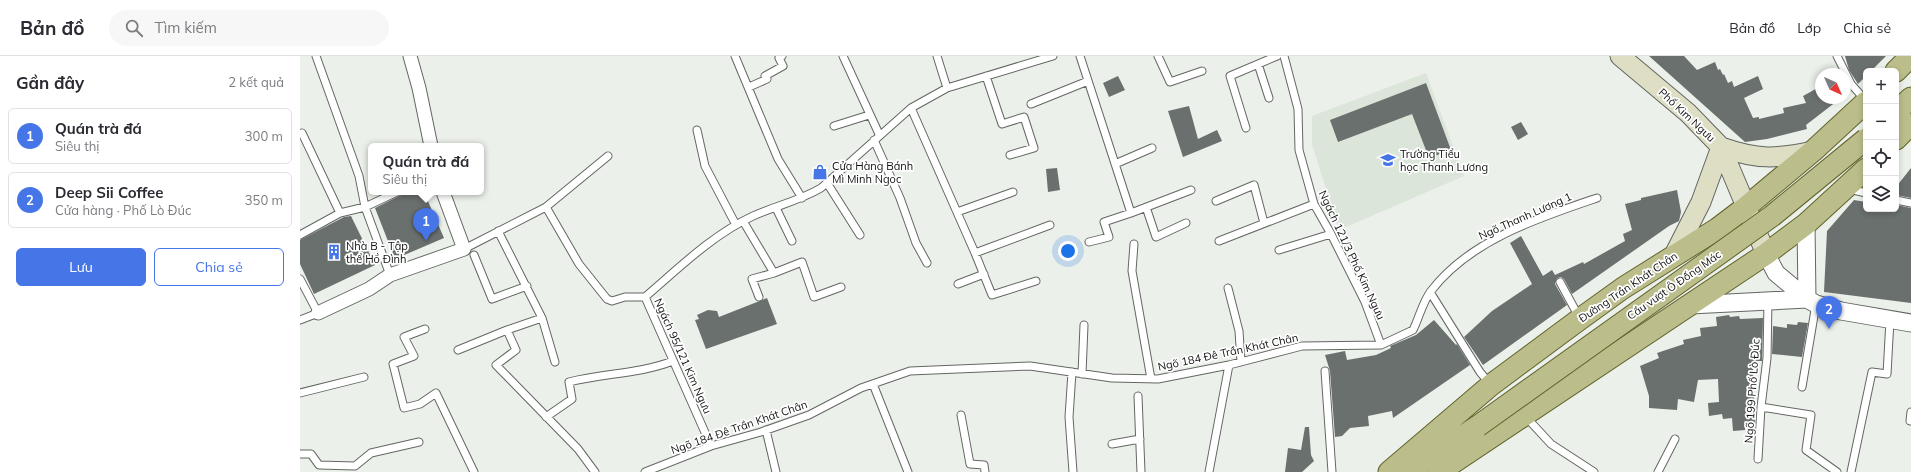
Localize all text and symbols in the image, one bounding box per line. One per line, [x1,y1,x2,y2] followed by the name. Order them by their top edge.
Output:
[109,10,389,46] search box
[20,16,85,40] text: Bản đồ
[123,17,145,39] icon: search
[155,18,217,37] text: Tìm kiếm
[1729,19,1775,37] text: Bản đồ
[1797,19,1821,37] text: Lớp
[1843,19,1891,37] text: Chia sẻ
[1815,68,1851,104] north arrow
[1863,68,1899,212] map controls
[1863,68,1899,104] button: +
[16,72,84,93] text: Gần đây
[228,74,284,90] text: 2 kết quả
[1656,85,1718,145] street label: Phố Kim Ngưu
[1863,104,1899,140] button: −
[55,119,142,138] text: Quán trà đá
[26,128,34,144] text: 1
[245,128,283,144] text: 300 m
[55,138,99,154] text: Siêu thị
[1863,140,1899,176] button: locate
[368,143,484,195] popup
[1400,147,1488,174] place label: Trường Tiểu học Thanh Lương
[1379,151,1397,169] school or university icon: Trường Tiểu học Thanh Lương
[383,152,469,171] text: Quán trà đá
[832,159,913,186] place label: Cửa Hàng Bánh Mì Minh Ngoc
[811,163,829,181] shop icon: Cửa Hàng Bánh Mì Minh Ngoc
[383,171,427,187] text: Siêu thị
[1863,176,1899,212] button: layers
[55,183,163,202] text: Deep Sii Coffee
[1316,188,1388,322] street label: Ngách 121/3 Phố Kim Ngưu
[1476,189,1574,243] street label: Ngõ Thanh Lương 1
[26,192,34,208] text: 2
[245,192,283,208] text: 350 m
[55,202,191,218] text: Cửa hàng · Phố Lò Đúc
[413,208,439,241] pin: 1
[346,239,408,266] place label: Nhà B - Tập thể Hồ Đình
[1058,241,1078,261] your location
[325,243,343,261] building icon: Nhà B - Tập thể Hồ Đình
[1624,247,1724,323] street label: Cầu vượt Ô Đống Mác
[16,248,146,286] button: Lưu
[154,248,284,286] button: Chia sẻ
[1576,249,1680,325] street label: Đường Trần Khát Chân
[651,296,715,416] street label: Ngách 95/121 Kim Ngưu
[1816,296,1842,329] pin: 2
[1157,330,1299,374] street label: Ngõ 184 Đê Trần Khát Chân
[1741,338,1763,444] street label: Ngõ 199 Phố Lò Đúc
[669,397,809,457] street label: Ngõ 184 Đê Trần Khát Chân

